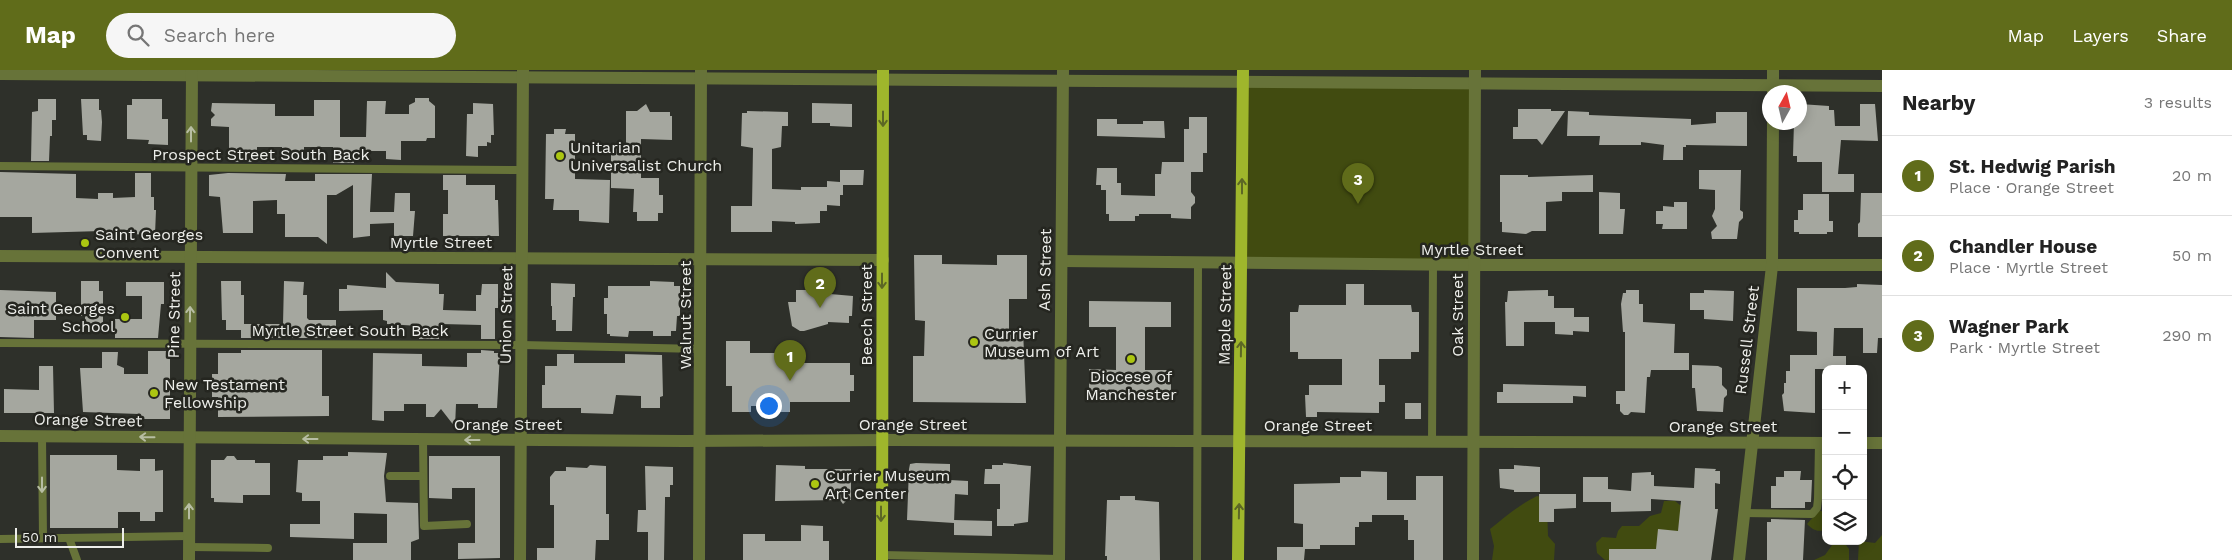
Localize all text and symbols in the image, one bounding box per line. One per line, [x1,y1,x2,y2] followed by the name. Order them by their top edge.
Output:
[106,13,456,58] search box
[25,21,76,49] text: Map
[124,21,152,49] icon: search
[164,24,275,47] text: Search here
[2007,25,2044,46] text: Map
[2072,25,2129,46] text: Layers
[2157,25,2207,46] text: Share
[1762,85,1807,130] north arrow
[1902,90,1975,115] text: Nearby
[2144,93,2212,112] text: 3 results
[878,110,888,126] one-way arrow
[186,126,196,142] one-way arrow
[570,138,722,175] place label: Unitarian Universalist Church
[152,145,370,164] street label: Prospect Street South Back
[554,150,566,162] marker: Unitarian Universalist Church
[1949,155,2116,178] text: St. Hedwig Parish
[1342,163,1374,204] pin: 3
[1915,166,1921,185] text: 1
[2172,166,2212,185] text: 20 m
[1949,178,2114,197] text: Place · Orange Street
[1237,179,1247,195] one-way arrow
[95,225,203,262] place label: Saint Georges Convent
[1035,228,1055,311] street label: Ash Street
[390,233,493,252] street label: Myrtle Street
[1949,235,2097,258] text: Chandler House
[79,237,91,249] marker: Saint Georges Convent
[1421,240,1524,259] street label: Myrtle Street
[1913,246,1923,265] text: 2
[2172,246,2212,265] text: 50 m
[1949,258,2108,277] text: Place · Myrtle Street
[676,260,695,369] street label: Walnut Street
[857,264,876,366] street label: Beech Street
[1215,264,1235,365] street label: Maple Street
[496,265,516,364] street label: Union Street
[804,267,836,308] pin: 2
[164,271,184,359] street label: Pine Street
[877,272,887,289] one-way arrow
[1448,273,1467,357] street label: Oak Street
[1731,284,1763,395] street label: Russell Street
[7,299,115,336] place label: Saint Georges School
[185,306,195,322] one-way arrow
[119,311,131,323] marker: Saint Georges School
[1949,315,2069,338] text: Wagner Park
[251,321,449,340] street label: Myrtle Street South Back
[984,324,1099,361] place label: Currier Museum of Art
[1913,326,1923,345] text: 3
[2162,326,2212,345] text: 290 m
[968,336,980,348] marker: Currier Museum of Art
[1949,338,2100,357] text: Park · Myrtle Street
[774,340,806,381] pin: 1
[1236,341,1246,358] one-way arrow
[1125,353,1137,365] marker: Diocese of Manchester
[1822,365,1867,545] map controls
[1822,365,1867,410] button: +
[1085,367,1177,404] place label: Diocese of Manchester
[164,375,285,412] place label: New Testament Fellowship
[148,387,160,399] marker: New Testament Fellowship
[756,393,782,419] your location
[34,410,143,430] street label: Orange Street
[1822,410,1867,455] button: −
[454,415,563,434] street label: Orange Street
[859,415,968,434] street label: Orange Street
[1264,416,1373,435] street label: Orange Street
[1669,417,1778,436] street label: Orange Street
[139,433,155,442] one-way arrow
[302,434,318,444] one-way arrow
[464,435,480,445] one-way arrow
[1822,455,1867,500] button: locate
[825,466,950,503] place label: Currier Museum Art Center
[37,476,47,492] one-way arrow
[809,478,821,490] marker: Currier Museum Art Center
[1822,500,1867,545] button: layers
[184,504,194,520] one-way arrow
[1234,504,1244,520] one-way arrow
[876,505,886,521] one-way arrow
[15,525,124,548] scale bar
[22,529,57,545] text: 50 m

